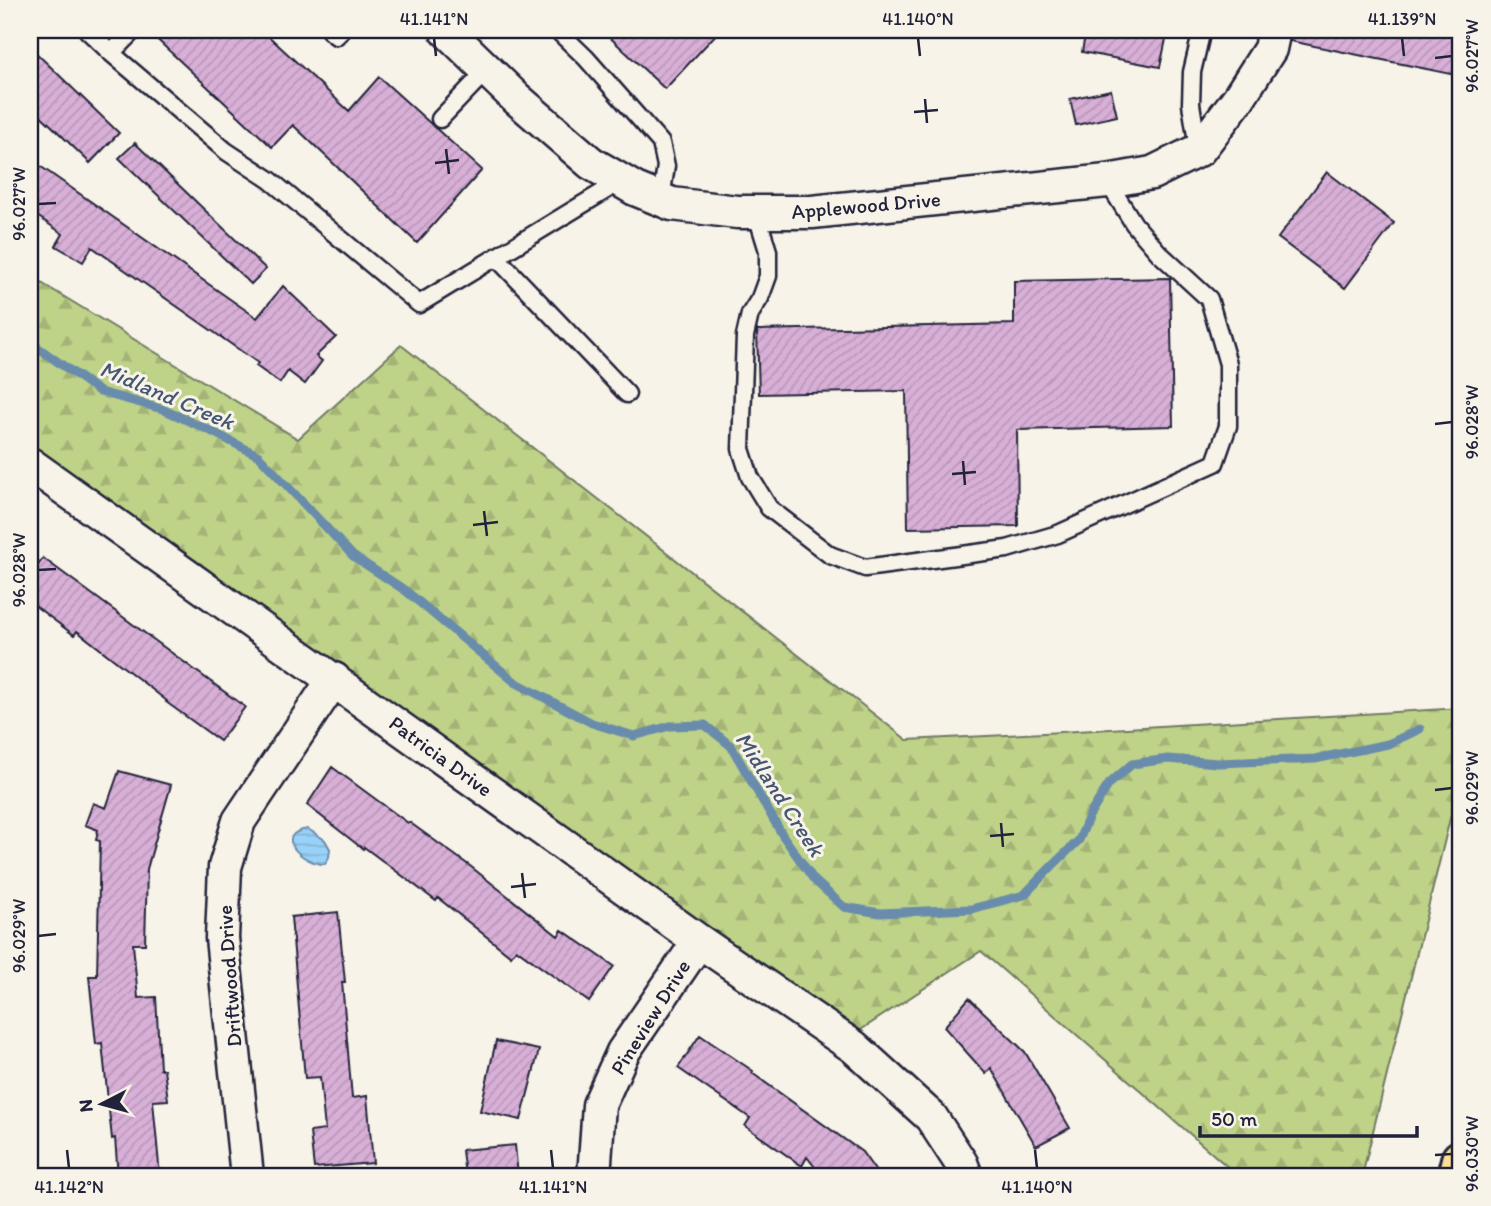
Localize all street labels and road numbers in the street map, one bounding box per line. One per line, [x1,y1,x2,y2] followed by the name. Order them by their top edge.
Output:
[790,186,942,224] street label: Applewood Drive
[384,710,498,802] street label: Patricia Drive
[212,904,246,1048] street label: Driftwood Drive
[605,955,695,1079] street label: Pineview Drive

